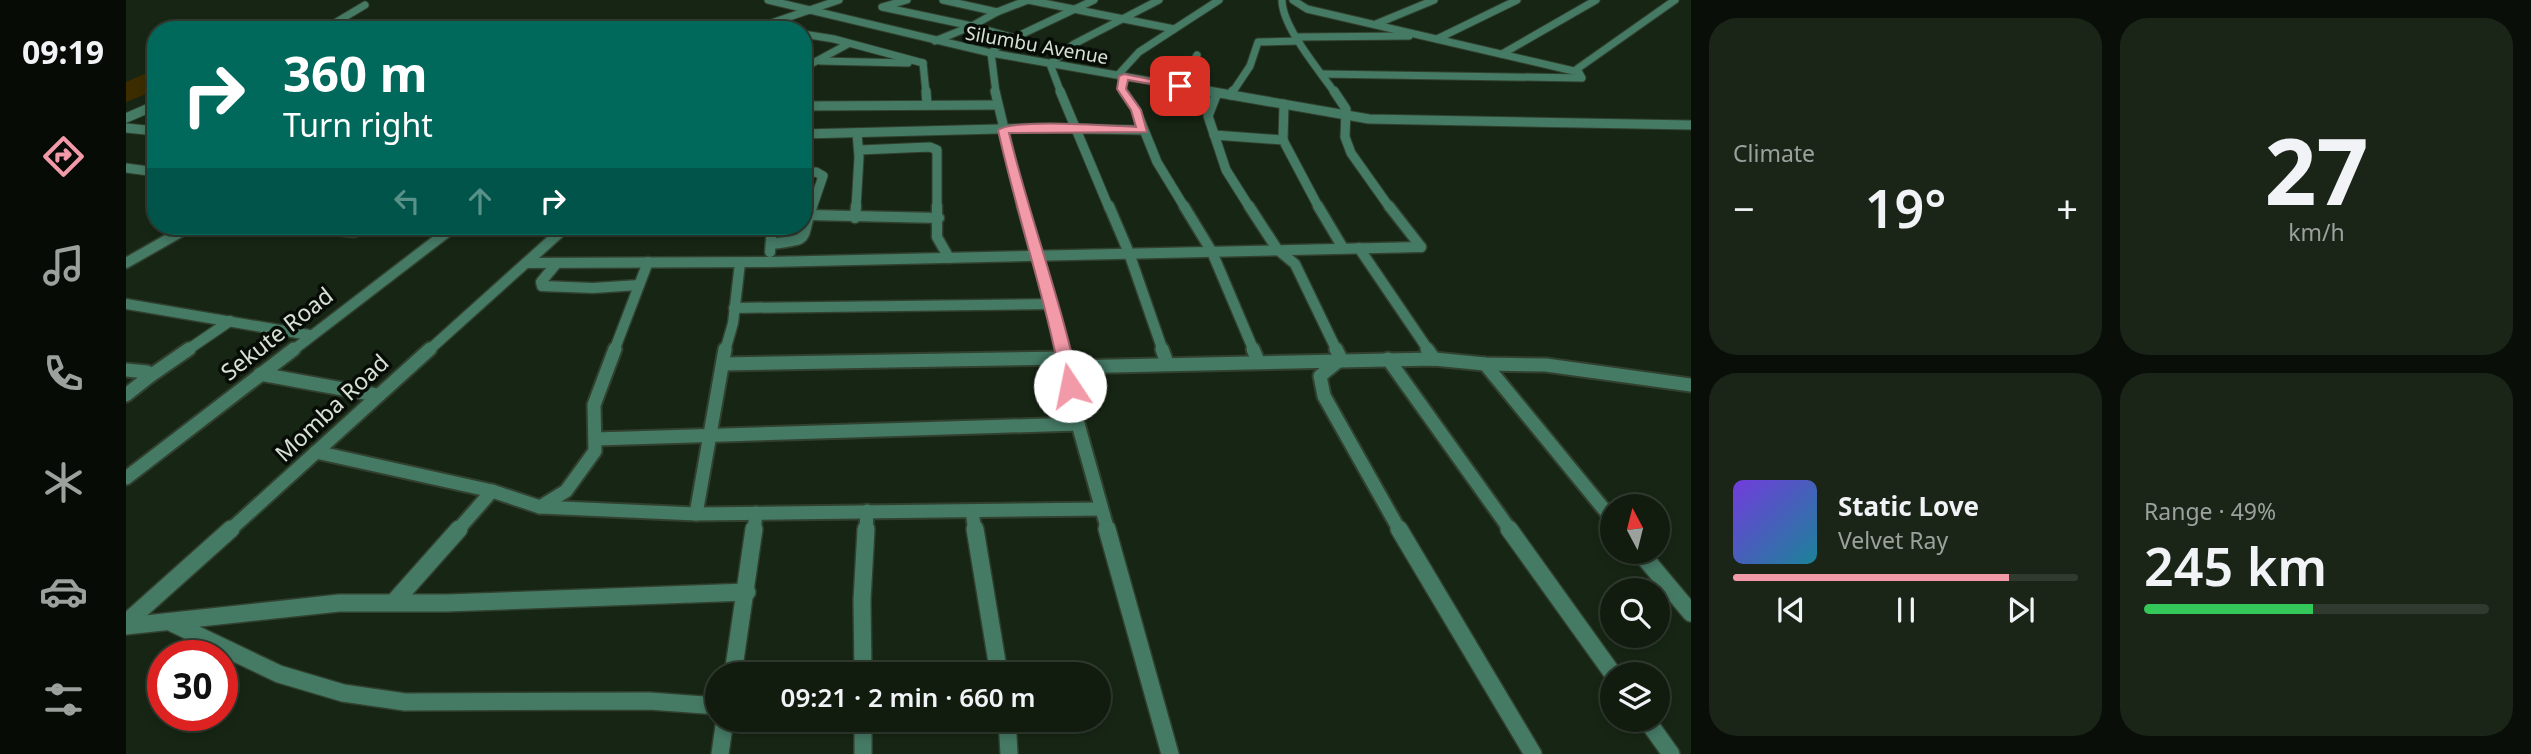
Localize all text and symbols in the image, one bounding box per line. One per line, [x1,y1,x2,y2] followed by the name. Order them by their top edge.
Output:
[963,20,1111,70] street label: Silumbu Avenue
[22,30,104,73] text: 09:19
[283,40,428,106] text: 360 m
[168,49,259,140] icon: right
[1150,56,1210,116] pin
[1161,67,1199,105] icon: arrive
[283,103,433,146] text: Turn right
[2264,108,2369,232] text: 27
[39,132,88,181] icon: directions
[1733,137,1815,169] text: Climate
[1865,172,1946,243] text: 19°
[388,182,426,220] icon: left
[461,182,499,220] icon: ahead
[534,182,572,220] icon: right
[1733,182,1755,234] text: −
[2056,182,2078,234] text: +
[2288,216,2345,248] text: km/h
[39,241,88,290] icon: music
[213,279,339,387] street label: Sekute Road
[268,346,395,468] street label: Momba Road
[39,349,88,398] icon: phone
[1033,349,1107,423] position arrow
[39,458,88,507] icon: climate
[1838,488,1979,524] text: Static Love
[1600,494,1670,564] north arrow
[1600,494,1670,732] map controls
[2144,495,2276,527] text: Range · 49%
[1838,524,1948,556] text: Velvet Ray
[2144,530,2327,601] text: 245 km
[39,567,88,616] icon: car
[1600,578,1670,648] button: search
[1772,591,1810,629] icon: previous
[1887,591,1925,629] icon: pause
[2002,591,2040,629] icon: next
[147,640,238,731] speed limit sign: 30
[1600,662,1670,732] button: layers
[39,675,88,724] icon: filters
[781,679,1035,715] text: 09:21 · 2 min · 660 m

